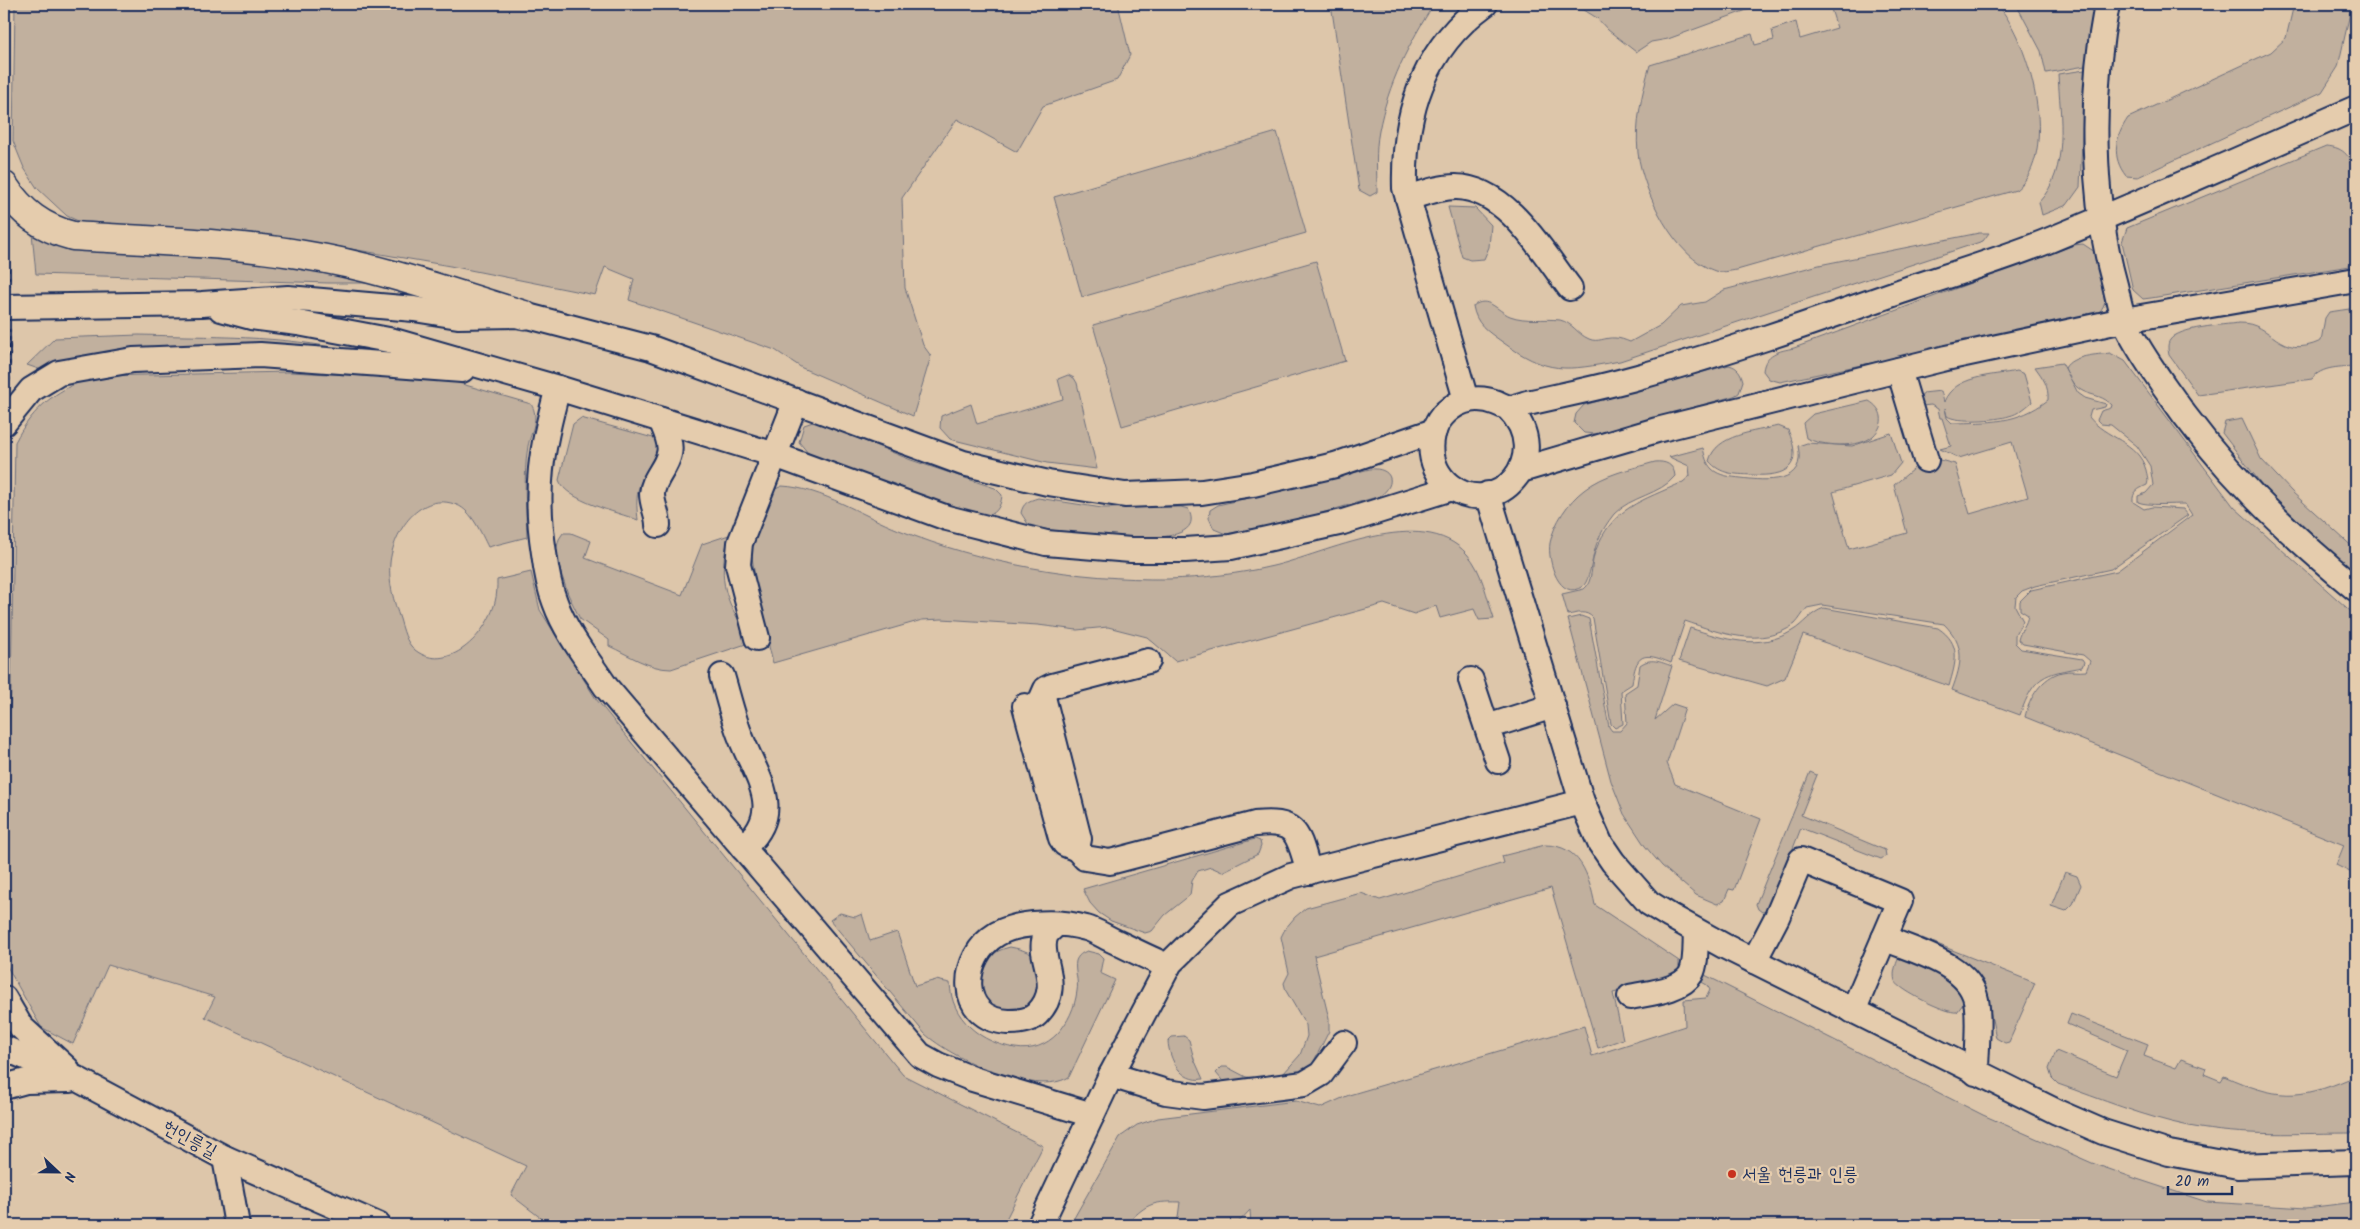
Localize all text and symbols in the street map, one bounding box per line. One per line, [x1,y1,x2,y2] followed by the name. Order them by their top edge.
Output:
[157,1114,222,1167] street label: 헌인릉길
[32,1146,82,1196] north arrow
[1742,1161,1858,1190] place label: 서울 헌릉과 인릉
[2168,1164,2231,1196] scale bar
[57,1168,81,1185] text: N
[1726,1168,1738,1180] marker: 서울 헌릉과 인릉
[2175,1170,2209,1194] text: 20 m

